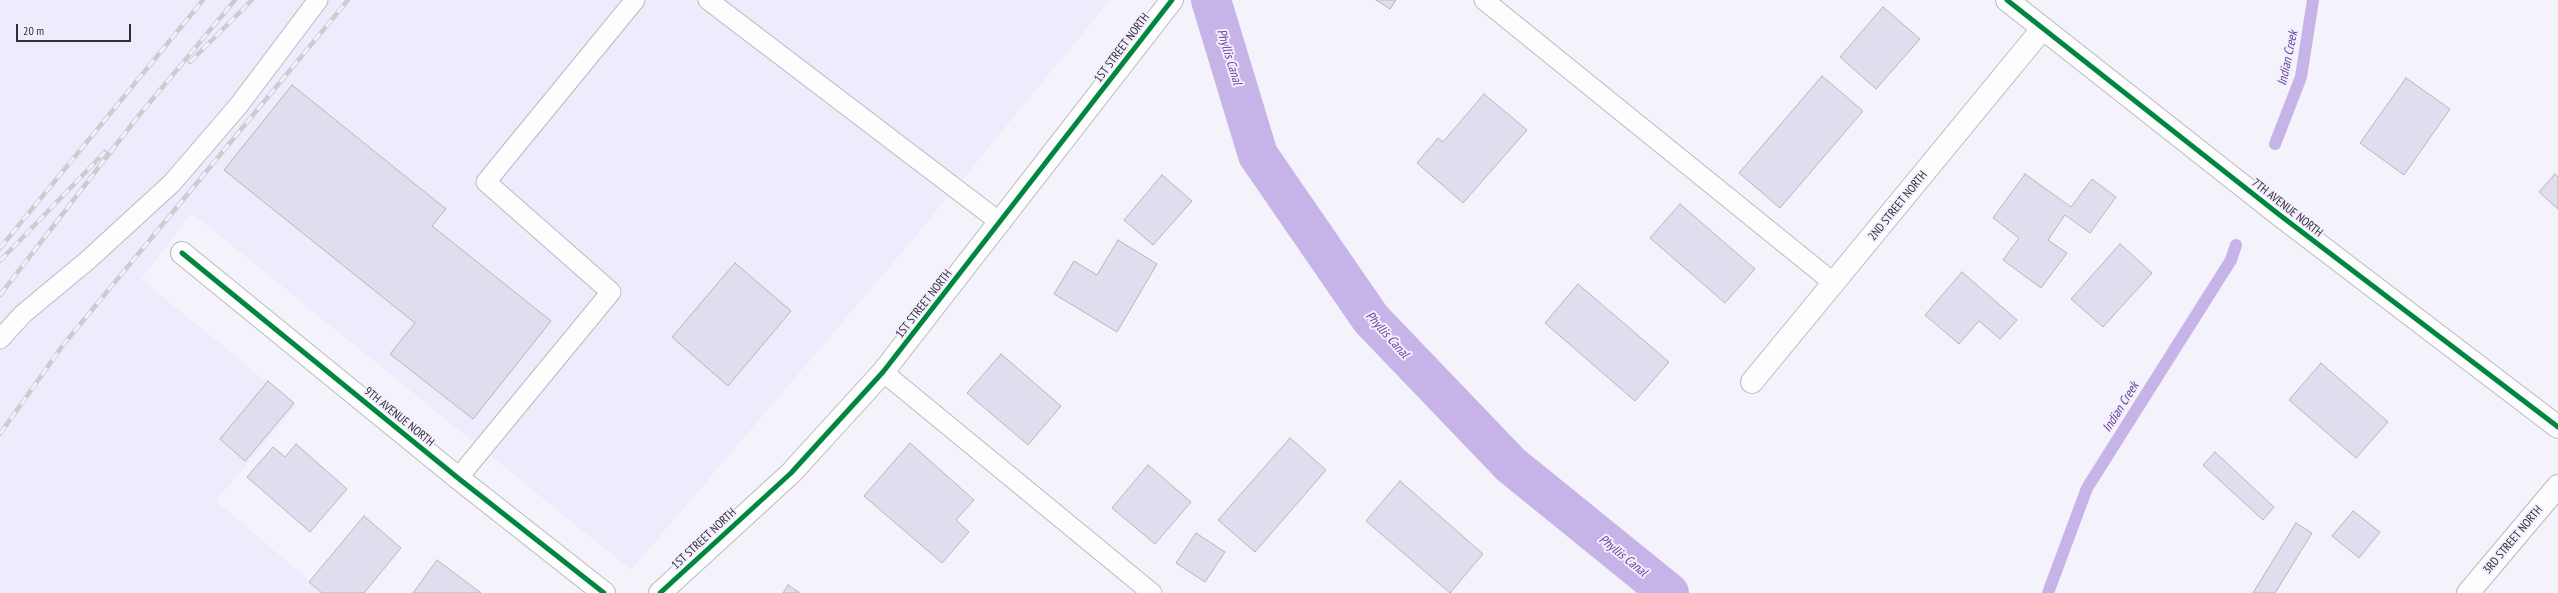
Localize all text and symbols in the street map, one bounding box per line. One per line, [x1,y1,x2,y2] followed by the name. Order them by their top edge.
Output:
[1091,11,1153,85] street label: 1ST STREET NORTH
[18,16,133,42] scale bar
[23,23,44,38] text: 20 m
[1213,27,1245,87] water label: Phyllis Canal
[2275,29,2301,87] water label: Indian Creek
[1866,168,1930,244] street label: 2ND STREET NORTH
[2249,176,2325,240] street label: 7TH AVENUE NORTH
[893,267,955,341] street label: 1ST STREET NORTH
[1362,308,1412,362] water label: Phyllis Canal
[2100,379,2142,435] water label: Indian Creek
[361,384,437,450] street label: 9TH AVENUE NORTH
[2480,503,2546,577] street label: 3RD STREET NORTH
[669,505,739,573] street label: 1ST STREET NORTH
[1596,532,1650,580] water label: Phyllis Canal

